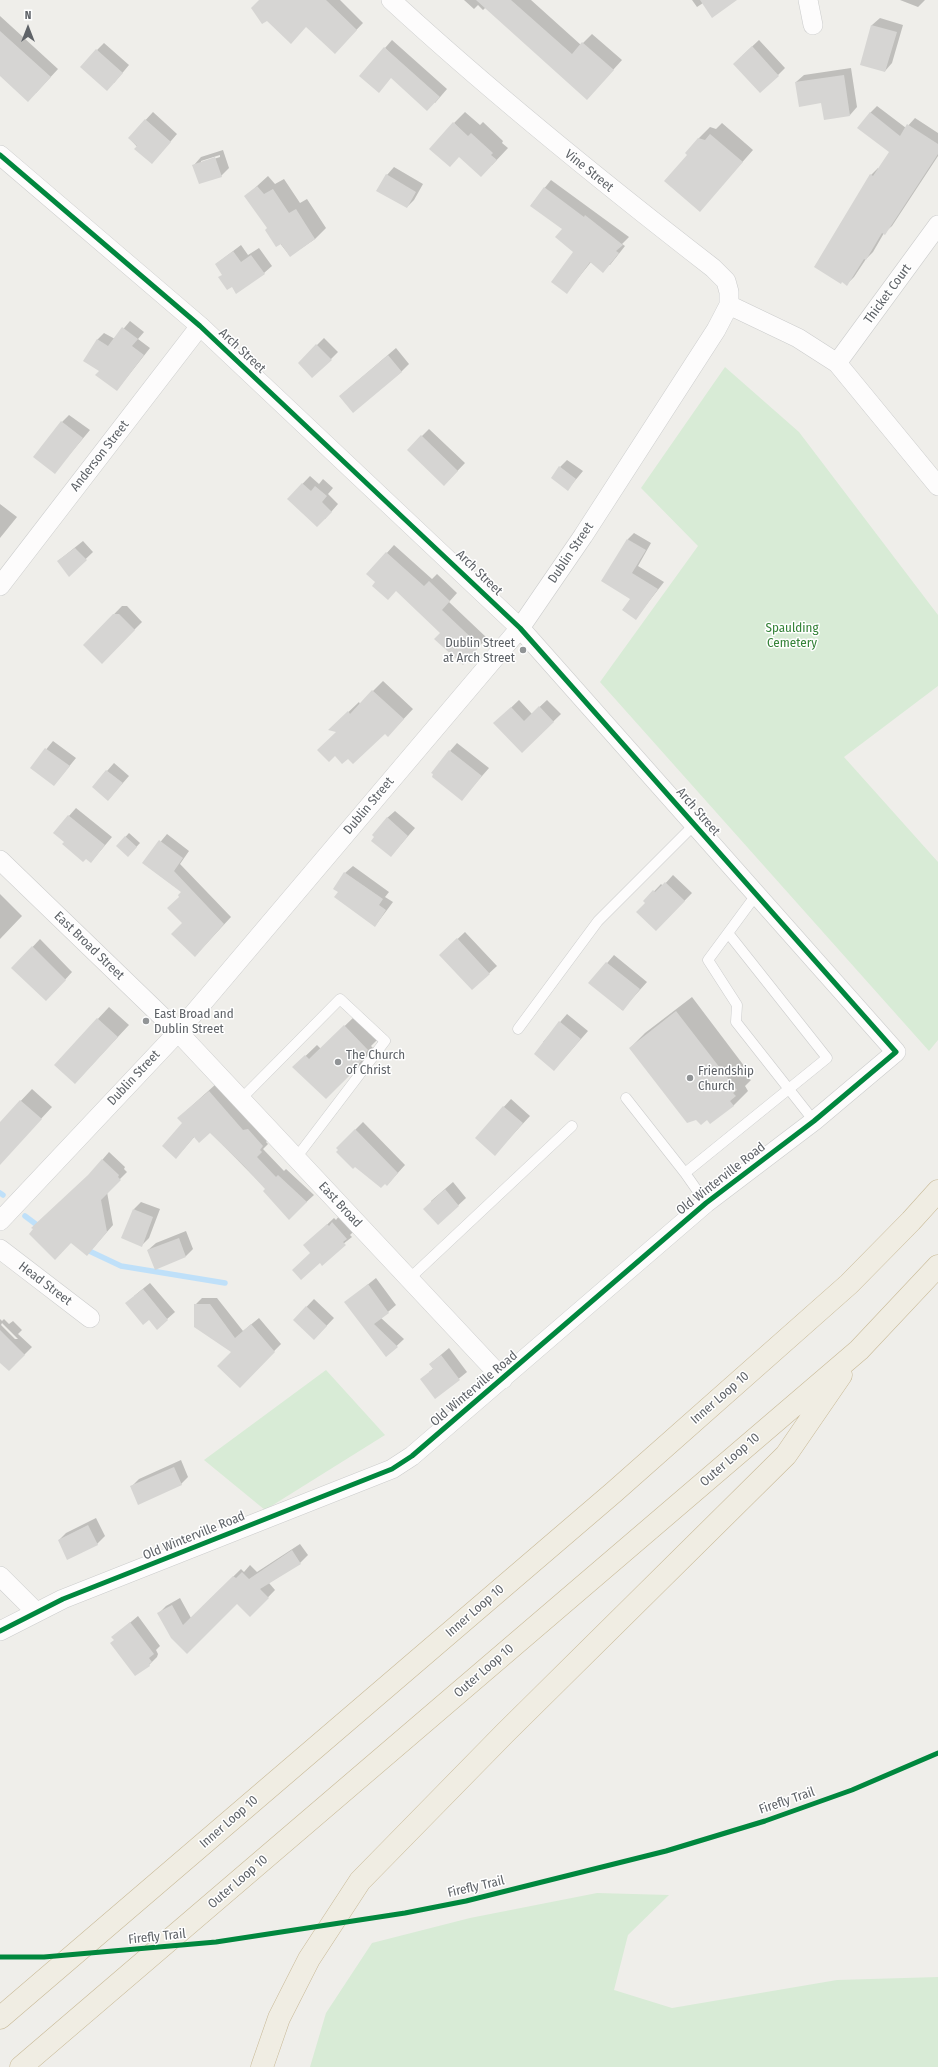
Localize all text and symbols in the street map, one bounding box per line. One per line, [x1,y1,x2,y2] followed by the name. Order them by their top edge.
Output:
[8,8,48,48] north arrow
[25,9,31,22] text: N
[561,147,617,195] street label: Vine Street
[861,261,915,327] street label: Thicket Court
[215,325,269,377] street label: Arch Street
[67,417,133,495] street label: Anderson Street
[545,520,597,586] street label: Dublin Street
[453,547,505,599] street label: Arch Street
[766,620,818,651] park label: Spaulding Cemetery
[443,635,515,666] place label: Dublin Street at Arch Street
[518,645,528,655] marker: Dublin Street at Arch Street
[341,774,397,838] street label: Dublin Street
[673,785,723,839] street label: Arch Street
[51,909,127,983] street label: East Broad Street
[154,1006,234,1037] place label: East Broad and Dublin Street
[141,1016,151,1026] marker: East Broad and Dublin Street
[104,1047,164,1109] street label: Dublin Street
[346,1047,405,1078] place label: The Church of Christ
[333,1057,343,1067] marker: The Church of Christ
[698,1063,754,1094] place label: Friendship Church
[685,1073,695,1083] marker: Friendship Church
[673,1139,769,1219] street label: Old Winterville Road
[315,1179,365,1231] street label: East Broad
[15,1259,75,1309] street label: Head Street
[427,1348,521,1430] street label: Old Winterville Road
[688,1368,752,1428] street label: Inner Loop 10
[697,1430,763,1490] street label: Outer Loop 10
[141,1508,247,1564] street label: Old Winterville Road
[443,1581,507,1641] street label: Inner Loop 10
[451,1641,517,1701] street label: Outer Loop 10
[757,1784,817,1818] street label: Firefly Trail
[197,1792,261,1852] street label: Inner Loop 10
[205,1852,271,1912] street label: Outer Loop 10
[446,1873,506,1901] street label: Firefly Trail
[127,1926,187,1948] street label: Firefly Trail

